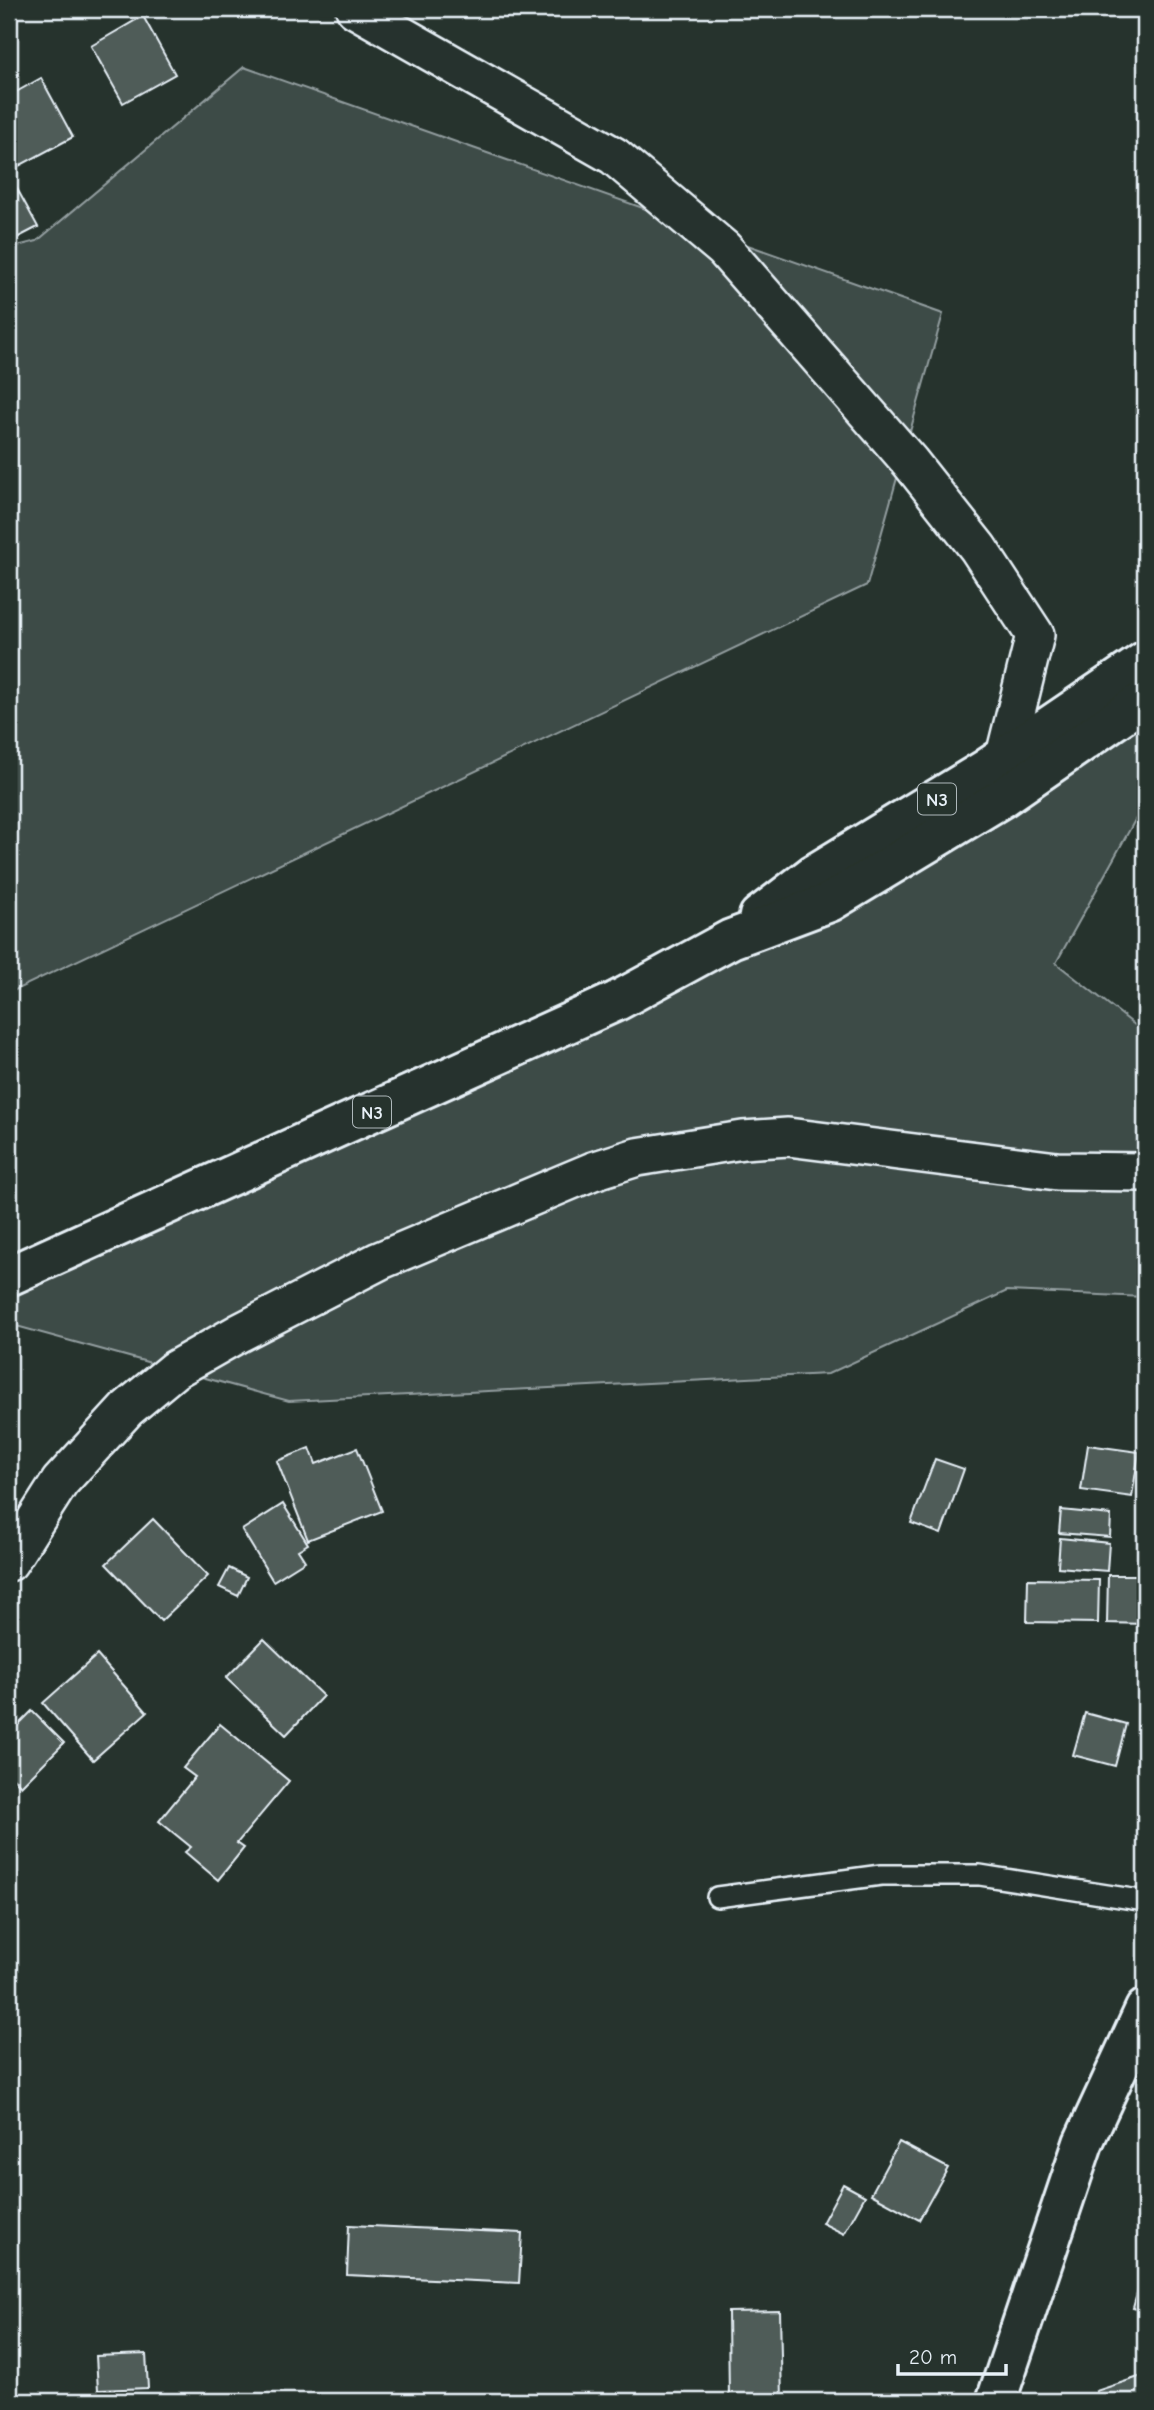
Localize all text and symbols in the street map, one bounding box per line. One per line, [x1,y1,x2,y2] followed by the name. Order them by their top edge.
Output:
[918,784,956,814] road number: N3
[353,1096,391,1128] road number: N3
[898,2333,1007,2377] scale bar
[909,2345,957,2369] text: 20 m

